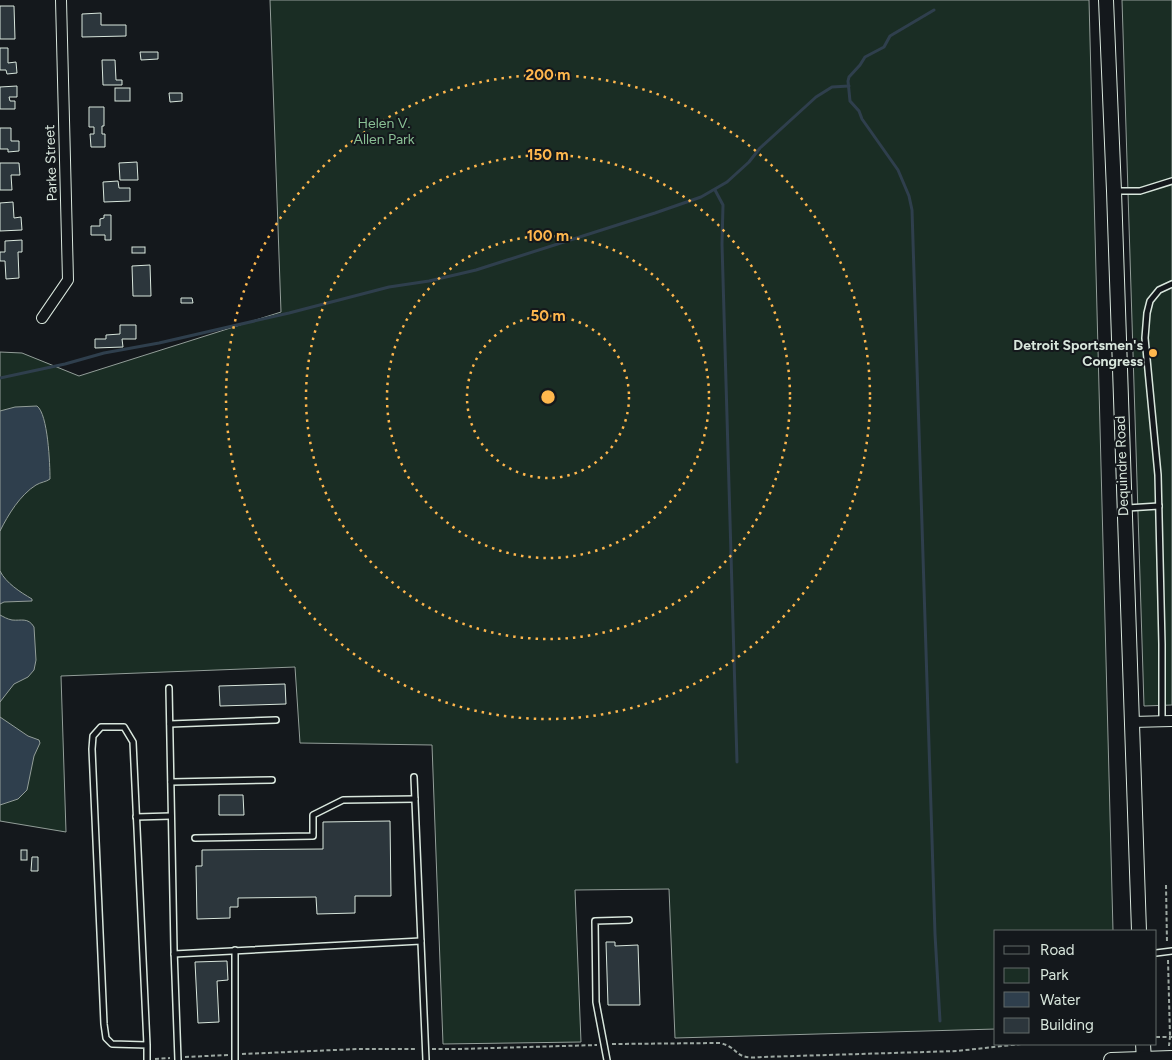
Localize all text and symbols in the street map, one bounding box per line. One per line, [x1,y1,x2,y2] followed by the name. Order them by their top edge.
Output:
[526,66,570,84] text: 200 m
[353,115,415,148] park label: Helen V. Allen Park
[41,124,61,202] street label: Parke Street
[527,146,569,164] text: 150 m
[527,227,569,245] text: 100 m
[530,307,566,325] text: 50 m
[1013,337,1143,370] place label: Detroit Sportsmen's Congress
[1147,347,1159,359] marker: Detroit Sportsmen's Congress
[539,388,557,406] centre of rings
[1112,415,1132,517] street label: Dequindre Road
[994,930,1157,1045] legend
[1040,941,1075,959] text: Road
[1040,966,1069,984] text: Park
[1040,991,1080,1009] text: Water
[1040,1016,1094,1034] text: Building

